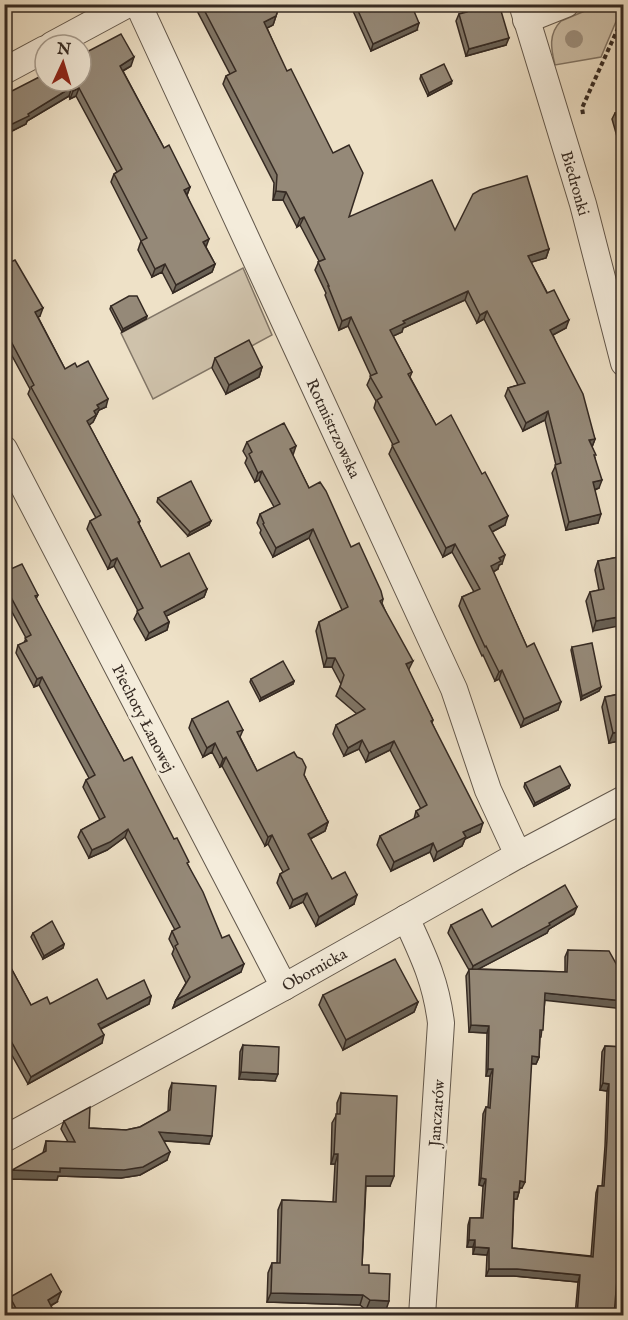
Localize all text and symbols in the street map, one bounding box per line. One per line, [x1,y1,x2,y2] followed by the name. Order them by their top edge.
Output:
[33,33,93,93] north arrow
[55,40,72,61] text: N
[555,149,593,218] street label: Biedronki
[300,376,364,482] street label: Rotmistrzowska
[106,662,178,776] street label: Piechoty Łanowej
[279,945,351,997] street label: Obornicka
[426,1078,450,1150] street label: Janczarów

